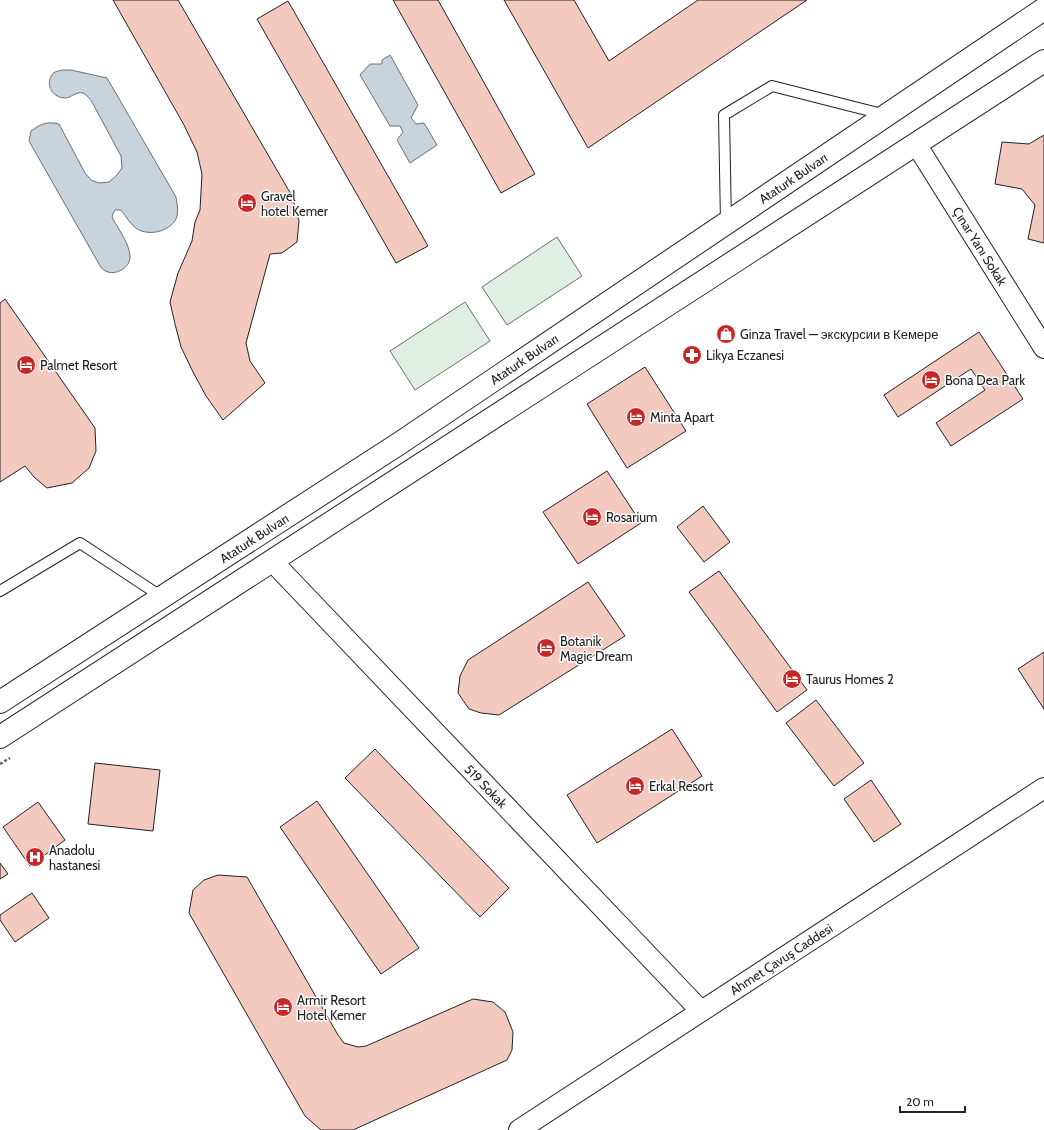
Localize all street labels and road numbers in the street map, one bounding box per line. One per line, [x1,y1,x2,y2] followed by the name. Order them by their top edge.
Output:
[756,149,830,207] street label: Ataturk Bulvarı
[949,204,1011,289] street label: Çınar Yanı Sokak
[487,330,561,388] street label: Ataturk Bulvarı
[216,510,292,566] street label: Ataturk Bulvarı
[461,761,511,811] street label: 519 Sokak
[727,920,835,998] street label: Ahmet Çavuş Caddesi

